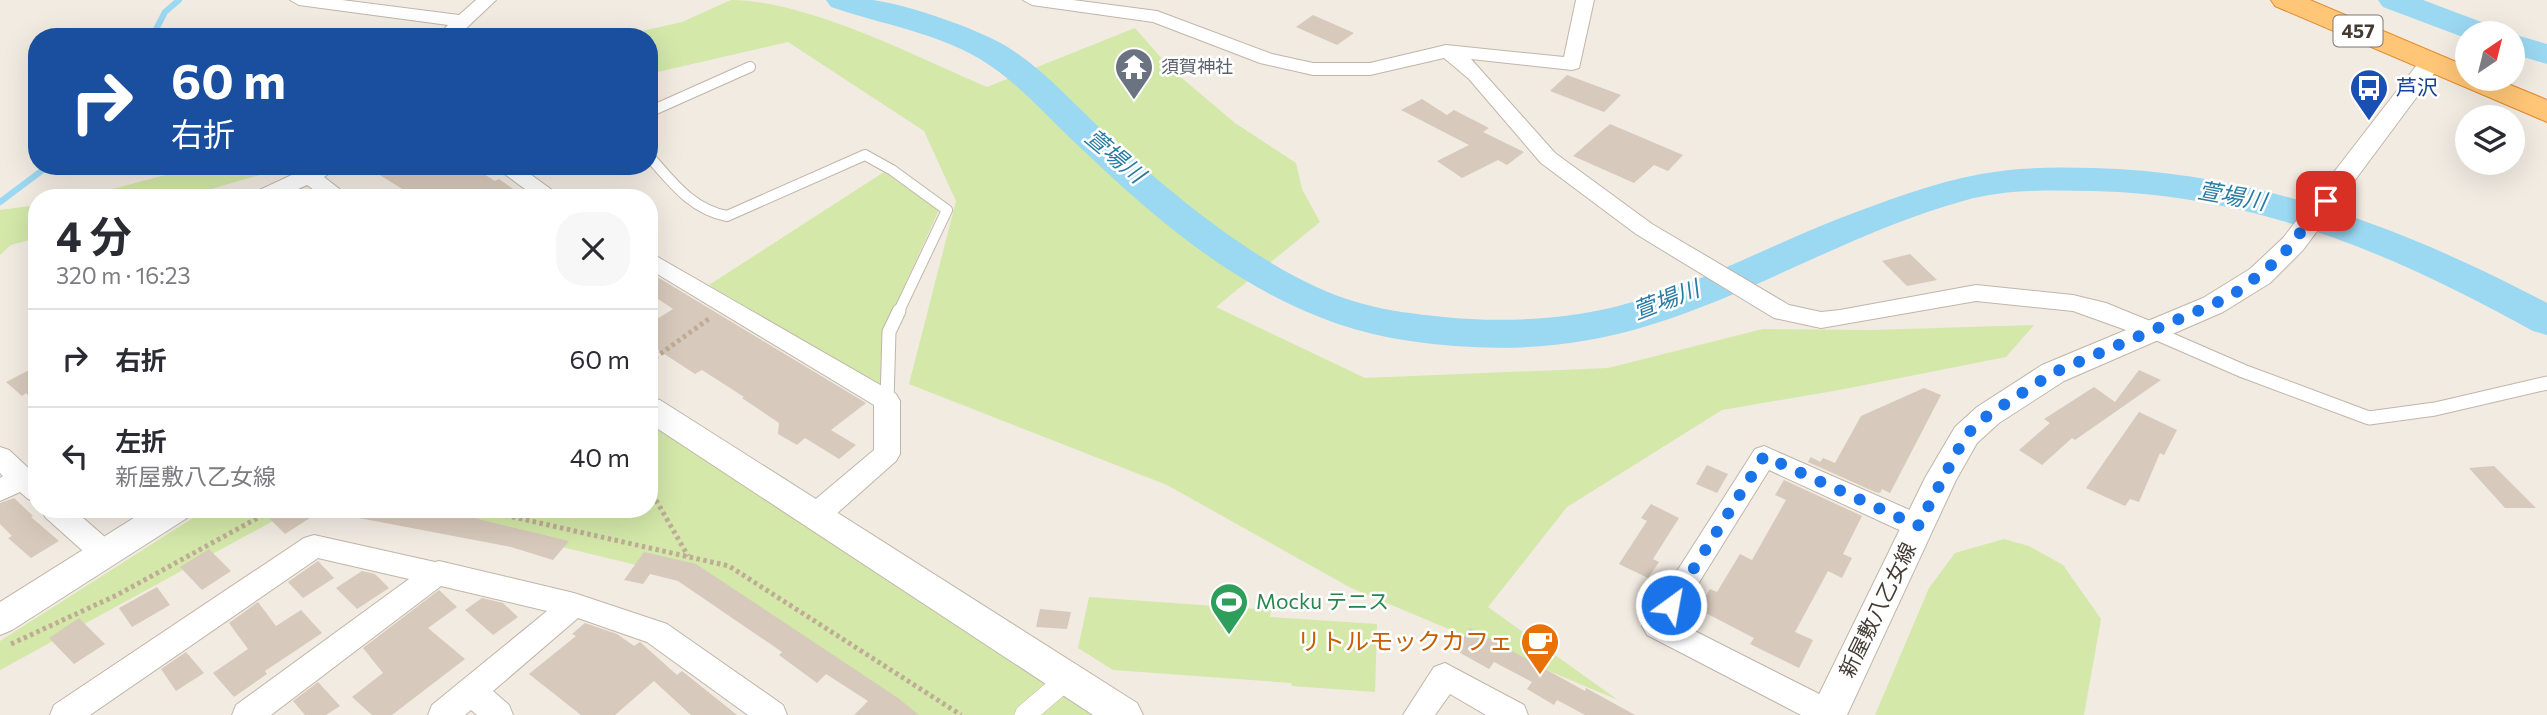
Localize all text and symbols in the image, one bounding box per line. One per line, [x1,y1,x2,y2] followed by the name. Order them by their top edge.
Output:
[2334,16,2382,46] road number: 457
[2455,21,2525,91] north arrow
[2455,21,2525,175] map controls
[1113,46,1155,101] temple icon: 須賀神社
[171,49,286,109] text: 60 m
[1161,55,1233,77] place label: 須賀神社
[56,56,147,147] icon: right
[2348,67,2390,122] bus stop icon: 芦沢
[2396,74,2438,99] place label: 芦沢
[2455,105,2525,175] button: layers
[171,113,235,153] text: 右折
[1080,122,1153,190] water label: 萱場川
[2296,171,2356,231] pin
[2196,175,2272,215] water label: 萱場川
[2307,182,2345,220] icon: arrive
[56,209,132,261] text: 4 分
[556,212,630,286] button: close
[56,261,191,289] text: 320 m · 16:23
[1628,273,1706,325] water label: 萱場川
[56,339,94,377] icon: right
[570,343,630,374] text: 60 m
[115,344,167,375] text: 右折
[115,425,167,456] text: 左折
[56,437,94,475] icon: left
[570,441,630,472] text: 40 m
[115,462,276,490] text: 新屋敷八乙女線
[1833,538,1920,681] street label: 新屋敷八乙女線
[1634,568,1708,642] position arrow
[1208,581,1250,636] sports icon: Mocku テニス
[1256,588,1389,613] place label: Mocku テニス
[1519,621,1561,676] cafe icon: リトルモックカフェ
[1297,626,1513,655] place label: リトルモックカフェ

